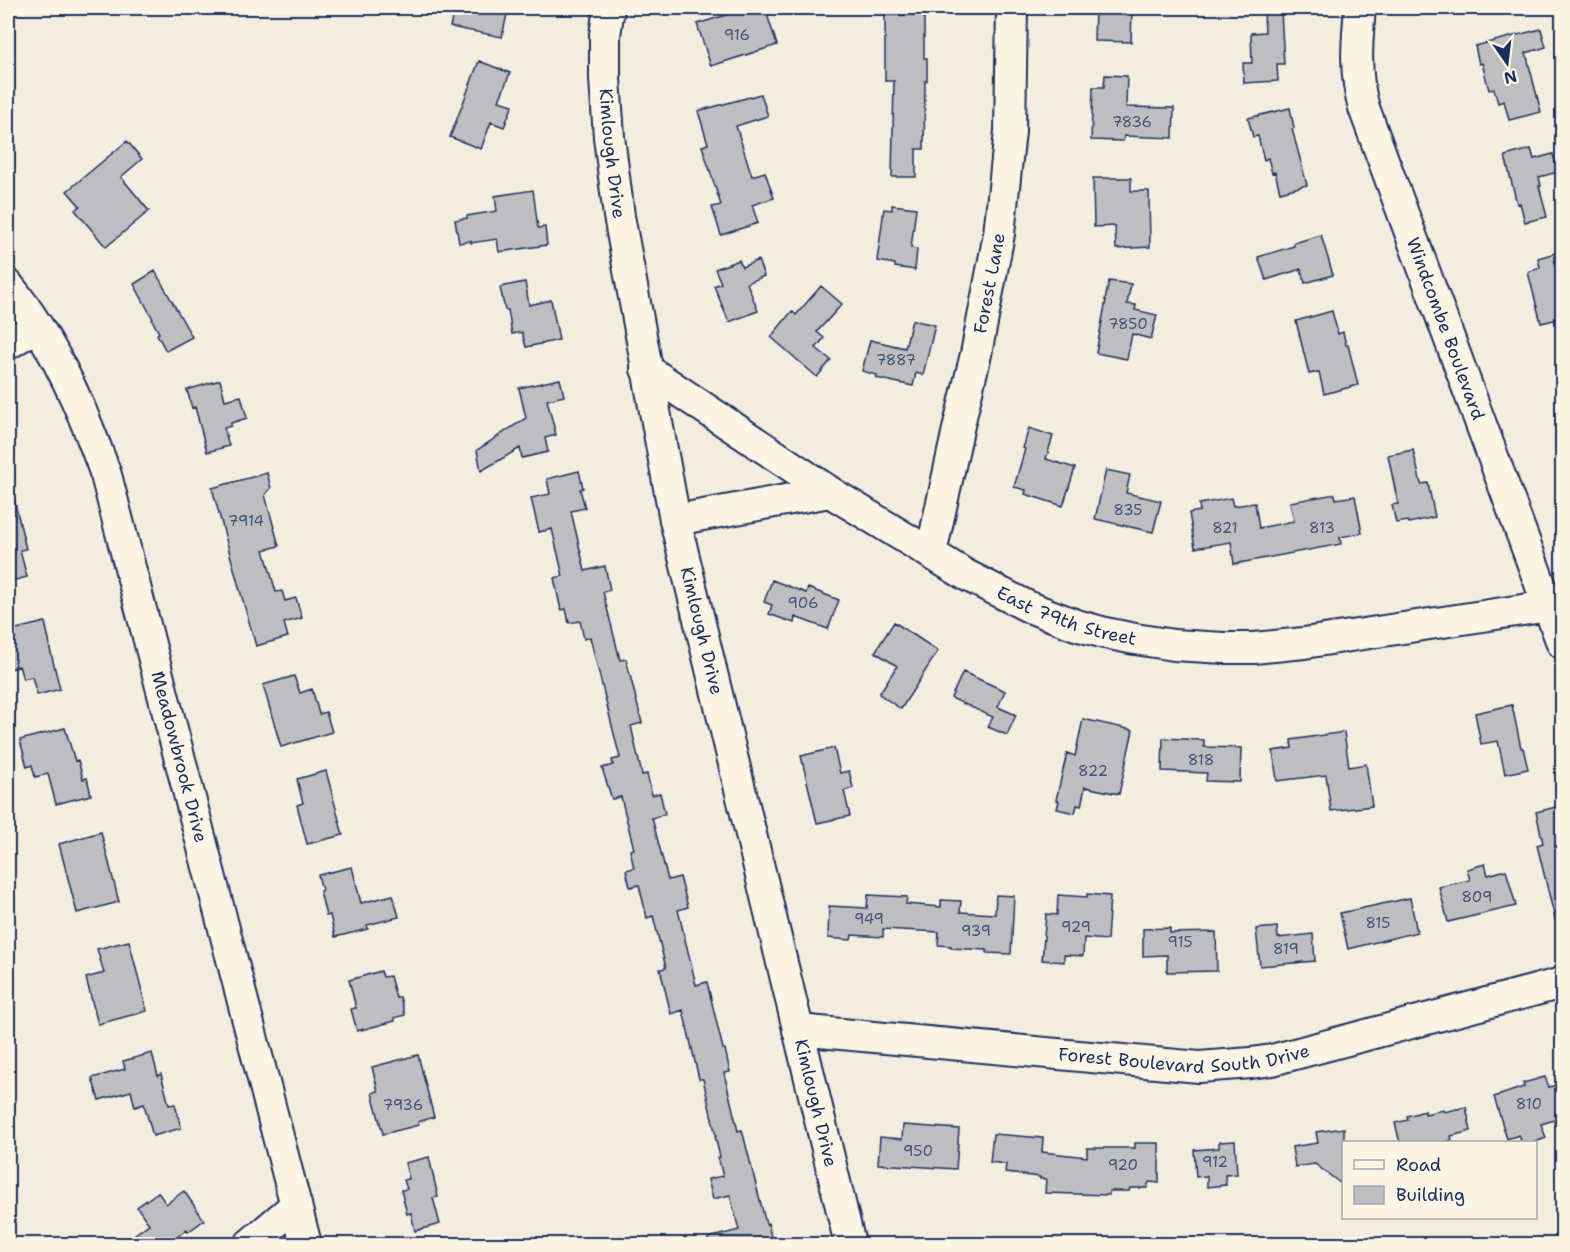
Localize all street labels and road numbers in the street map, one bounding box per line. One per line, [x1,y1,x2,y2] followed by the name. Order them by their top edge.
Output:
[594,87,631,220] street label: Kimlough Drive
[968,231,1011,336] street label: Forest Lane
[1401,234,1490,423] street label: Windcombe Boulevard
[675,564,729,697] street label: Kimlough Drive
[993,581,1139,651] street label: East 79th Street
[145,668,213,845] street label: Meadowbrook Drive
[789,1037,843,1169] street label: Kimlough Drive
[1057,1039,1312,1079] street label: Forest Boulevard South Drive

